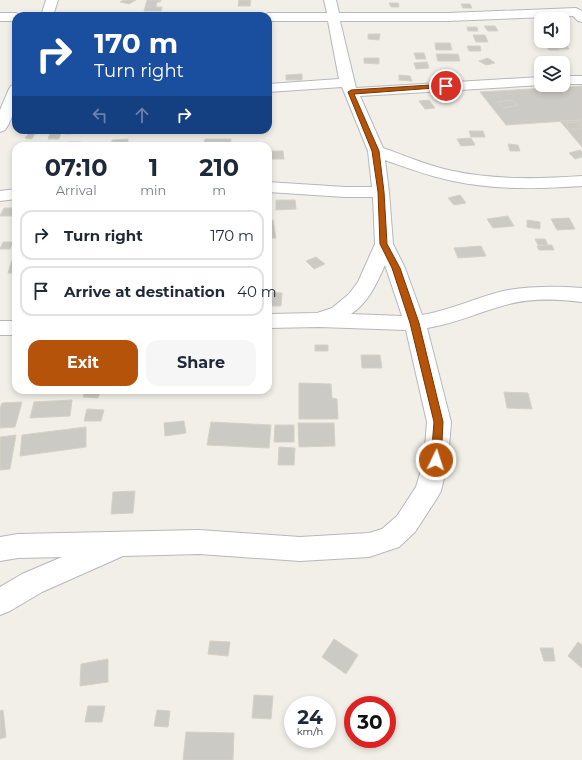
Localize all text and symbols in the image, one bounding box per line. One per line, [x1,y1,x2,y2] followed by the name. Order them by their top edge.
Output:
[534,12,570,92] map controls
[534,12,570,48] button: sound
[94,26,178,60] text: 170 m
[28,28,80,80] icon: right
[534,56,570,92] button: layers
[94,60,184,82] text: Turn right
[429,69,463,103] pin
[435,75,457,97] icon: arrive
[89,104,111,126] icon: left
[131,104,153,126] icon: ahead
[173,104,195,126] icon: right
[45,153,107,182] text: 07:10
[149,153,158,182] text: 1
[199,153,239,182] text: 210
[56,182,97,198] text: Arrival
[140,182,166,198] text: min
[212,182,226,198] text: m
[30,224,52,246] icon: right
[64,226,143,245] text: Turn right
[210,226,254,245] text: 170 m
[30,280,52,302] icon: arrive
[64,282,225,301] text: Arrive at destination
[237,282,277,301] text: 40 m
[28,340,138,386] button: Exit
[146,340,256,386] button: Share
[415,439,457,481] position arrow
[344,696,396,748] speed limit sign: 30
[297,705,323,729] text: 24
[297,725,323,738] text: km/h

